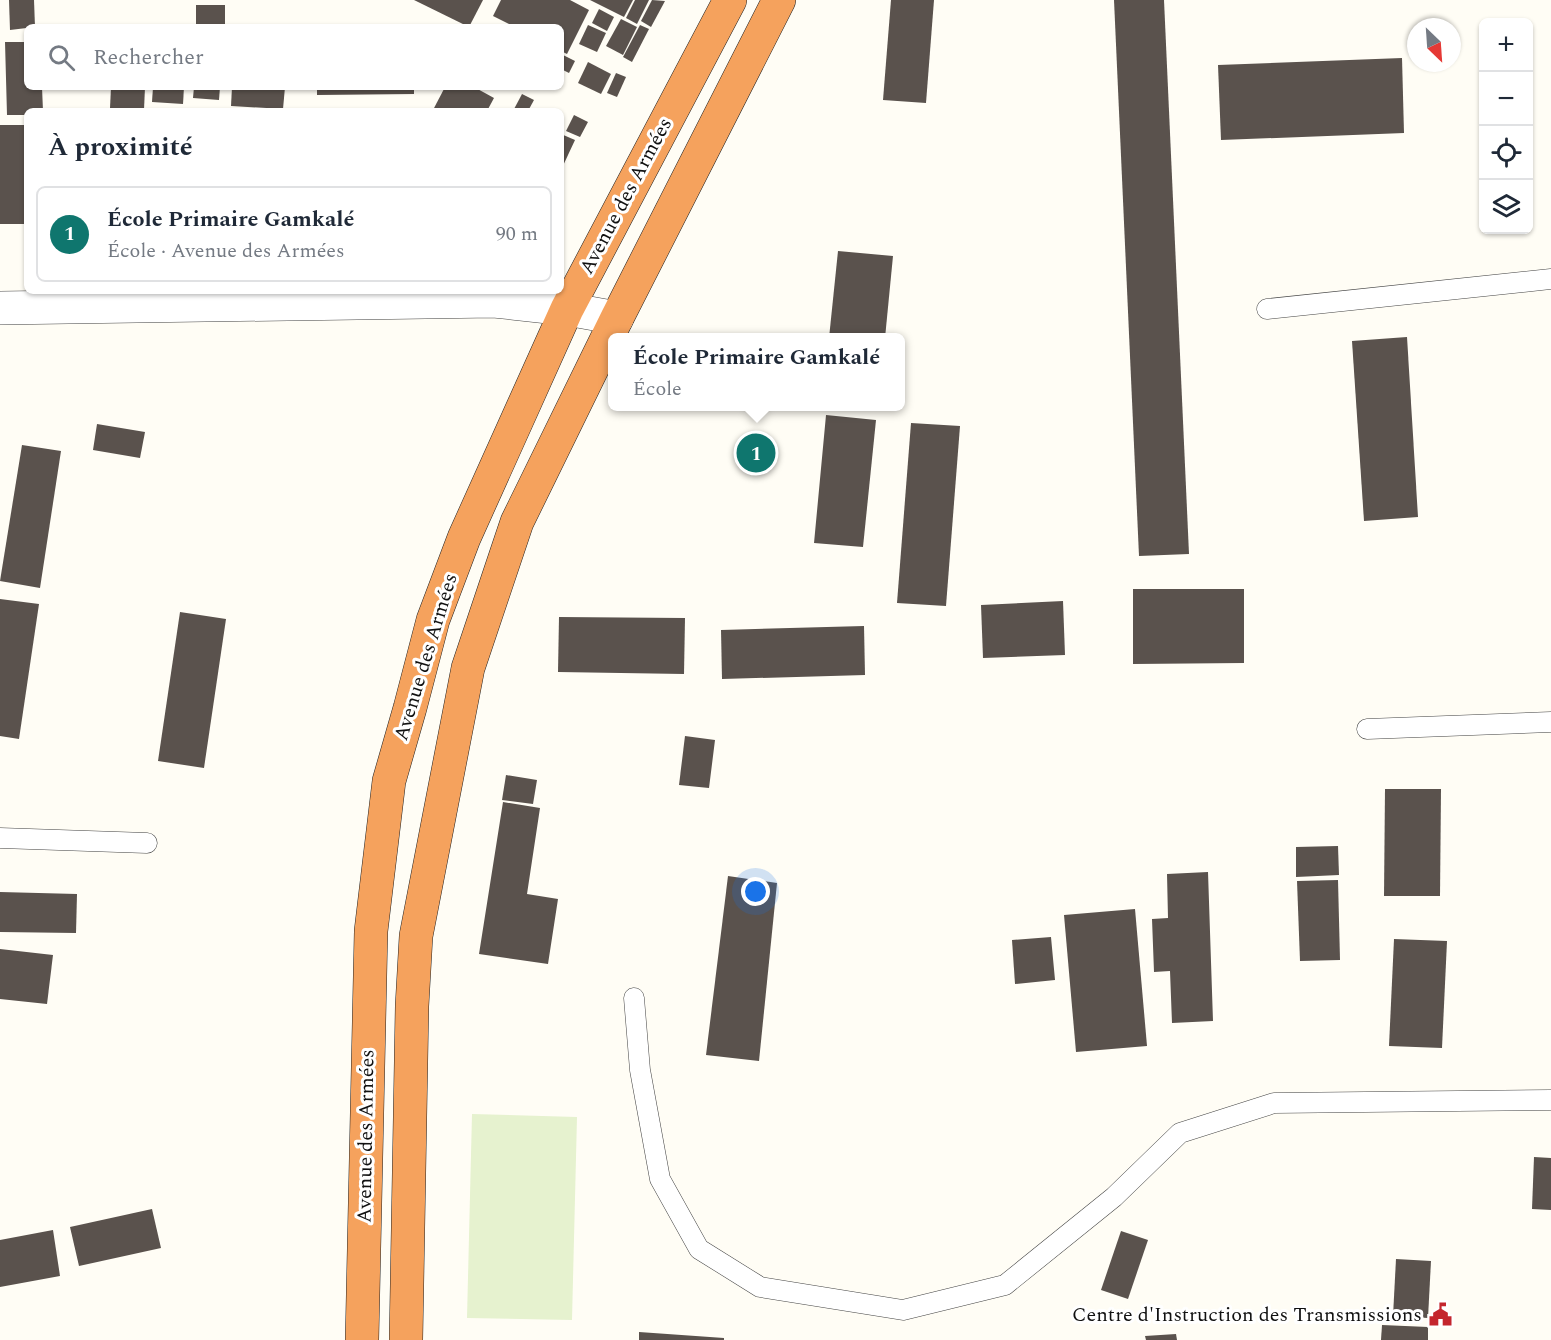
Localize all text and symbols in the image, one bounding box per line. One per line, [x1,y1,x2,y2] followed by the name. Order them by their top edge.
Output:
[1407,18,1461,72] north arrow
[1479,18,1533,234] map controls
[1479,18,1533,72] button: +
[24,24,564,90] search box
[45,41,78,74] icon: search
[93,41,204,74] text: Rechercher
[1479,72,1533,126] button: −
[572,112,680,280] street label: Avenue des Armées
[1479,126,1533,180] button: locate
[48,127,193,167] text: À proximité
[1479,180,1533,234] button: layers
[107,203,354,236] text: École Primaire Gamkalé
[64,219,75,249] text: 1
[496,219,538,249] text: 90 m
[107,236,345,266] text: École · Avenue des Armées
[608,333,905,411] popup
[633,341,880,374] text: École Primaire Gamkalé
[633,374,682,404] text: École
[736,430,776,476] pin: 1
[386,570,466,744] street label: Avenue des Armées
[741,877,770,906] your location
[349,1049,383,1223] street label: Avenue des Armées
[1072,1300,1422,1330] place label: Centre d'Instruction des Transmissions
[1427,1302,1453,1328] public building icon: Centre d'Instruction des Transmissions

